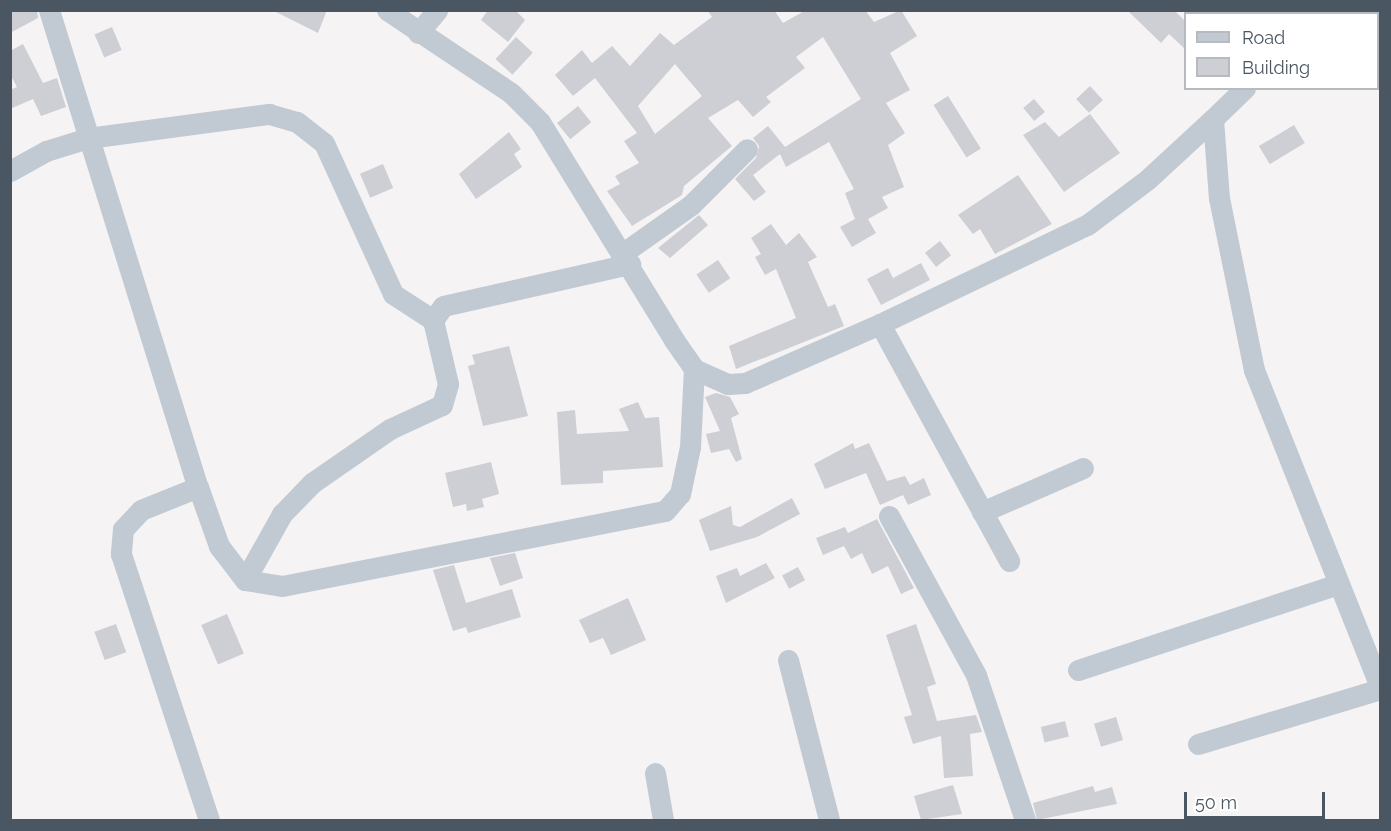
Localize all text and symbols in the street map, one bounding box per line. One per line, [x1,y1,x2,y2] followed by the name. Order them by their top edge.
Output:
[1184,12,1379,90] legend
[1242,27,1285,48] text: Road
[1242,57,1310,78] text: Building
[1187,780,1328,818] scale bar
[1195,792,1237,813] text: 50 m

